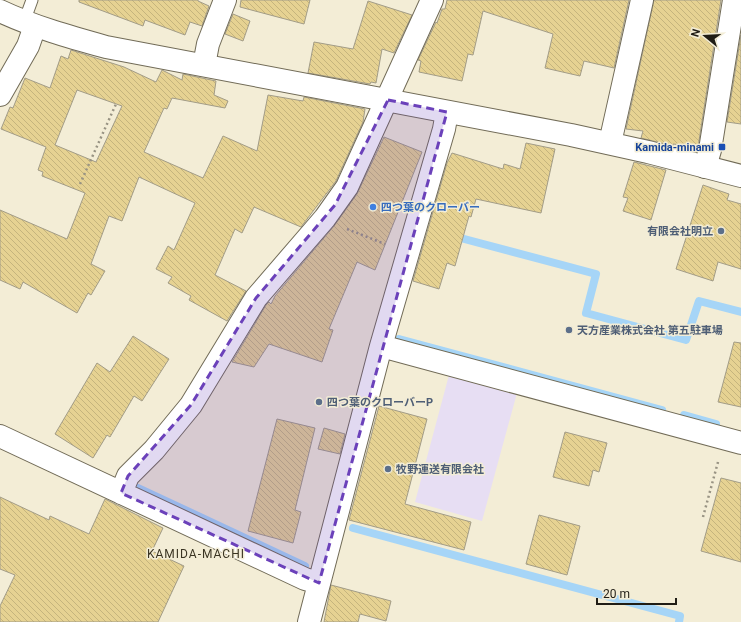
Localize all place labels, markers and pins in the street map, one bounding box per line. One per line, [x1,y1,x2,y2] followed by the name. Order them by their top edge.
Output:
[635,141,714,154] place label: Kamida-minami
[717,142,727,152] marker: Kamida-minami
[381,201,480,214] place label: 四つ葉のクローバー
[368,202,378,212] marker: 四つ葉のクローバー
[647,225,713,238] place label: 有限会社明立
[716,226,726,236] marker: 有限会社明立
[577,324,723,337] place label: 天方産業株式会社 第五駐車場
[564,325,574,335] marker: 天方産業株式会社 第五駐車場
[327,396,433,409] place label: 四つ葉のクローバーP
[314,397,324,407] marker: 四つ葉のクローバーP
[395,463,484,476] place label: 牧野運送有限会社
[383,464,393,474] marker: 牧野運送有限会社

